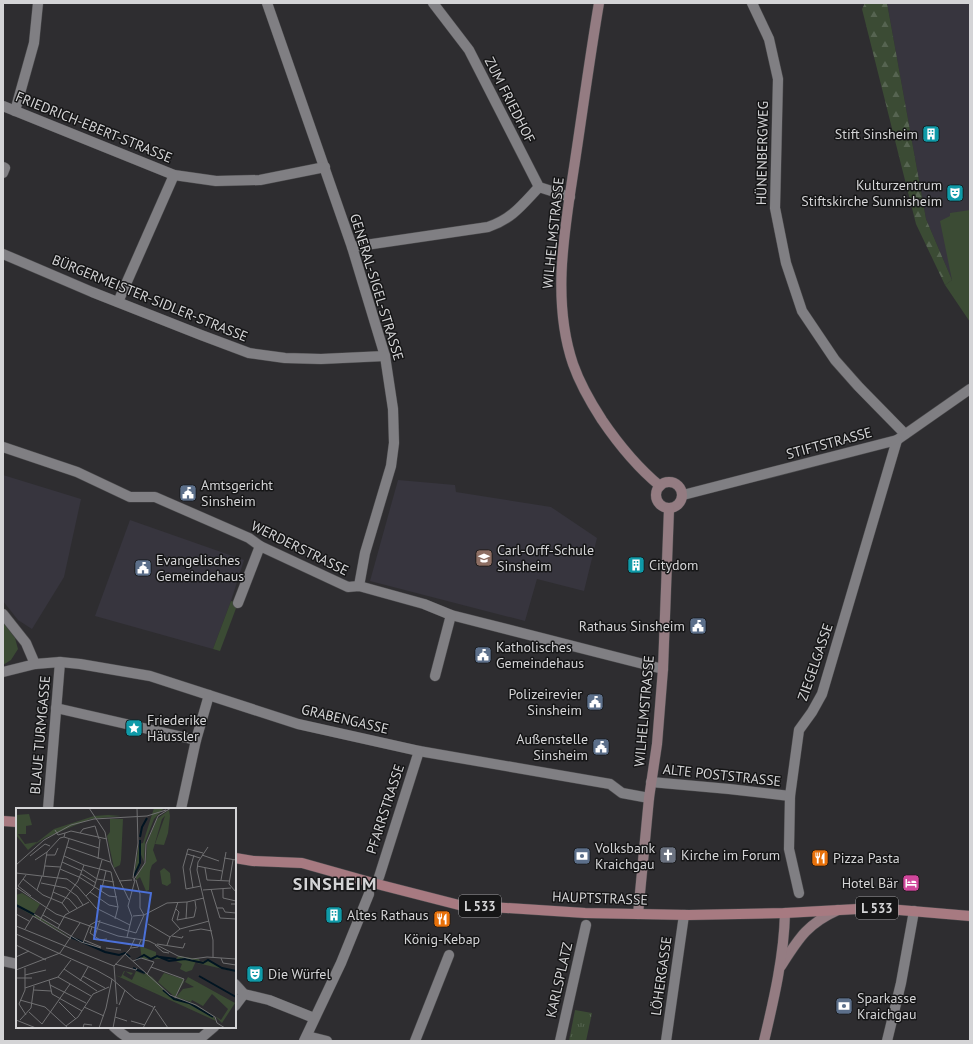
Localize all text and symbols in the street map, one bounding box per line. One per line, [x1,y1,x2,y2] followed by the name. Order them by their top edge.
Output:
[481,54,539,146] street label: ZUM FRIEDHOF
[13,87,175,167] street label: FRIEDRICH-EBERT-STRASSE
[752,101,772,205] street label: HÜNENBERGWEG
[921,124,941,144] building icon: Stift Sinsheim
[835,125,918,143] place label: Stift Sinsheim
[538,176,568,290] street label: WILHELMSTRASSE
[801,176,942,210] place label: Kulturzentrum Stiftskirche Sunnisheim
[945,183,965,203] theatre icon: Kulturzentrum Stiftskirche Sunnisheim
[346,211,408,363] street label: GENERAL-SIGEL-STRASSE
[49,250,251,346] street label: BÜRGERMEISTER-SIDLER-STRASSE
[784,423,874,463] street label: STIFTSTRASSE
[201,476,273,510] place label: Amtsgericht Sinsheim
[178,483,198,503] public building icon: Amtsgericht Sinsheim
[248,517,352,579] street label: WERDERSTRASSE
[497,541,594,575] place label: Carl-Orff-Schule Sinsheim
[474,548,494,568] school or university icon: Carl-Orff-Schule Sinsheim
[156,551,244,585] place label: Evangelisches Gemeindehaus
[626,555,646,575] building icon: Citydom
[649,556,698,574] place label: Citydom
[133,558,153,578] public building icon: Evangelisches Gemeindehaus
[688,616,708,636] public building icon: Rathaus Sinsheim
[579,617,685,635] place label: Rathaus Sinsheim
[793,621,837,703] street label: ZIEGELGASSE
[496,638,584,672] place label: Katholisches Gemeindehaus
[473,645,493,665] public building icon: Katholisches Gemeindehaus
[630,654,658,768] street label: WILHELMSTRASSE
[26,675,54,795] street label: BLAUE TURMGASSE
[509,685,582,719] place label: Polizeirevier Sinsheim
[585,692,605,712] public building icon: Polizeirevier Sinsheim
[300,700,390,738] street label: GRABENGASSE
[147,711,207,745] place label: Friederike Häussler
[124,718,144,738] place icon: Friederike Häussler
[516,730,588,764] place label: Außenstelle Sinsheim
[591,737,611,757] public building icon: Außenstelle Sinsheim
[662,760,782,790] street label: ALTE POSTSTRASSE
[362,762,408,856] street label: PFARRSTRASSE
[16,808,236,1028] inset map
[594,839,655,873] place label: Volksbank Kraichgau
[658,845,678,865] church icon: Kirche im Forum
[572,846,592,866] bank icon: Volksbank Kraichgau
[681,846,780,864] place label: Kirche im Forum
[810,848,830,868] restaurant icon: Pizza Pasta
[833,849,900,867] place label: Pizza Pasta
[293,872,377,895] district label: SINSHEIM
[901,873,921,893] hotel icon: Hotel Bär
[842,874,898,892] place label: Hotel Bär
[552,887,648,909] street label: HAUPTSTRASSE
[459,895,501,917] road number: L 533
[856,897,898,919] road number: L 533
[324,905,344,925] building icon: Altes Rathaus
[347,906,429,924] place label: Altes Rathaus
[432,909,452,929] restaurant icon: König-Kebap
[404,930,480,948] place label: König-Kebap
[647,935,675,1017] street label: LÖHERGASSE
[542,940,576,1019] street label: KARLSPLATZ
[245,964,265,984] theatre icon: Die Würfel
[268,965,330,983] place label: Die Würfel
[857,989,917,1023] place label: Sparkasse Kraichgau
[834,996,854,1016] bank icon: Sparkasse Kraichgau

